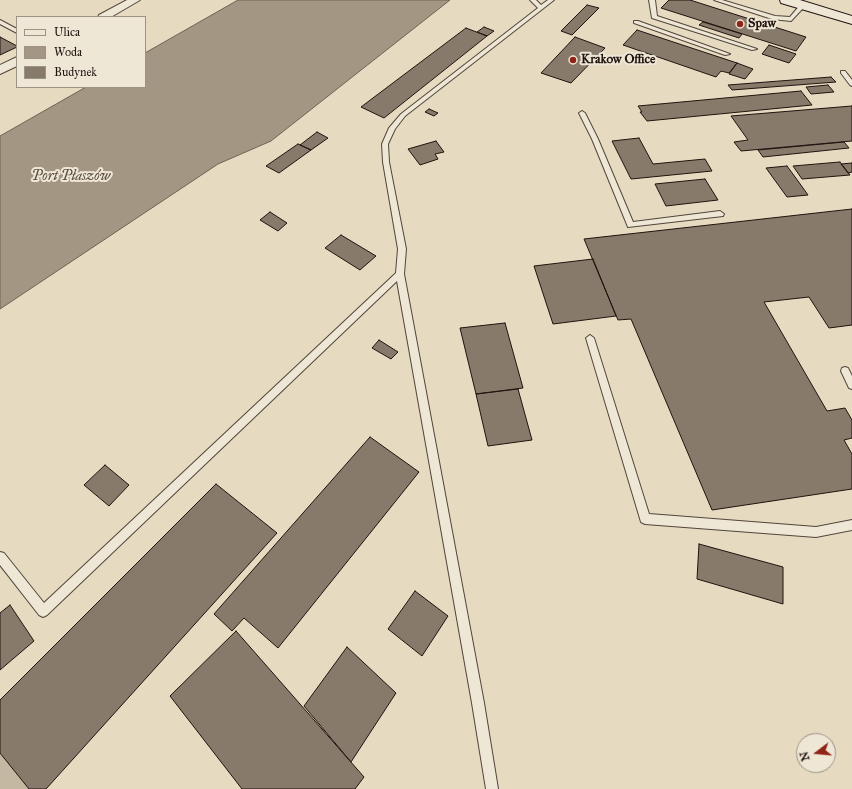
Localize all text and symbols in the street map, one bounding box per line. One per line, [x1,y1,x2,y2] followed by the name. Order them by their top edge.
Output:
[16,16,146,88] legend
[748,16,776,32] place label: Spaw
[735,19,745,29] marker: Spaw
[54,25,80,39] text: Ulica
[54,45,82,59] text: Woda
[581,52,656,68] place label: Krakow Office
[568,55,578,65] marker: Krakow Office
[54,65,97,79] text: Budynek
[32,169,110,185] water label: Port Płaszów
[796,733,836,773] north arrow
[797,750,812,762] text: N

